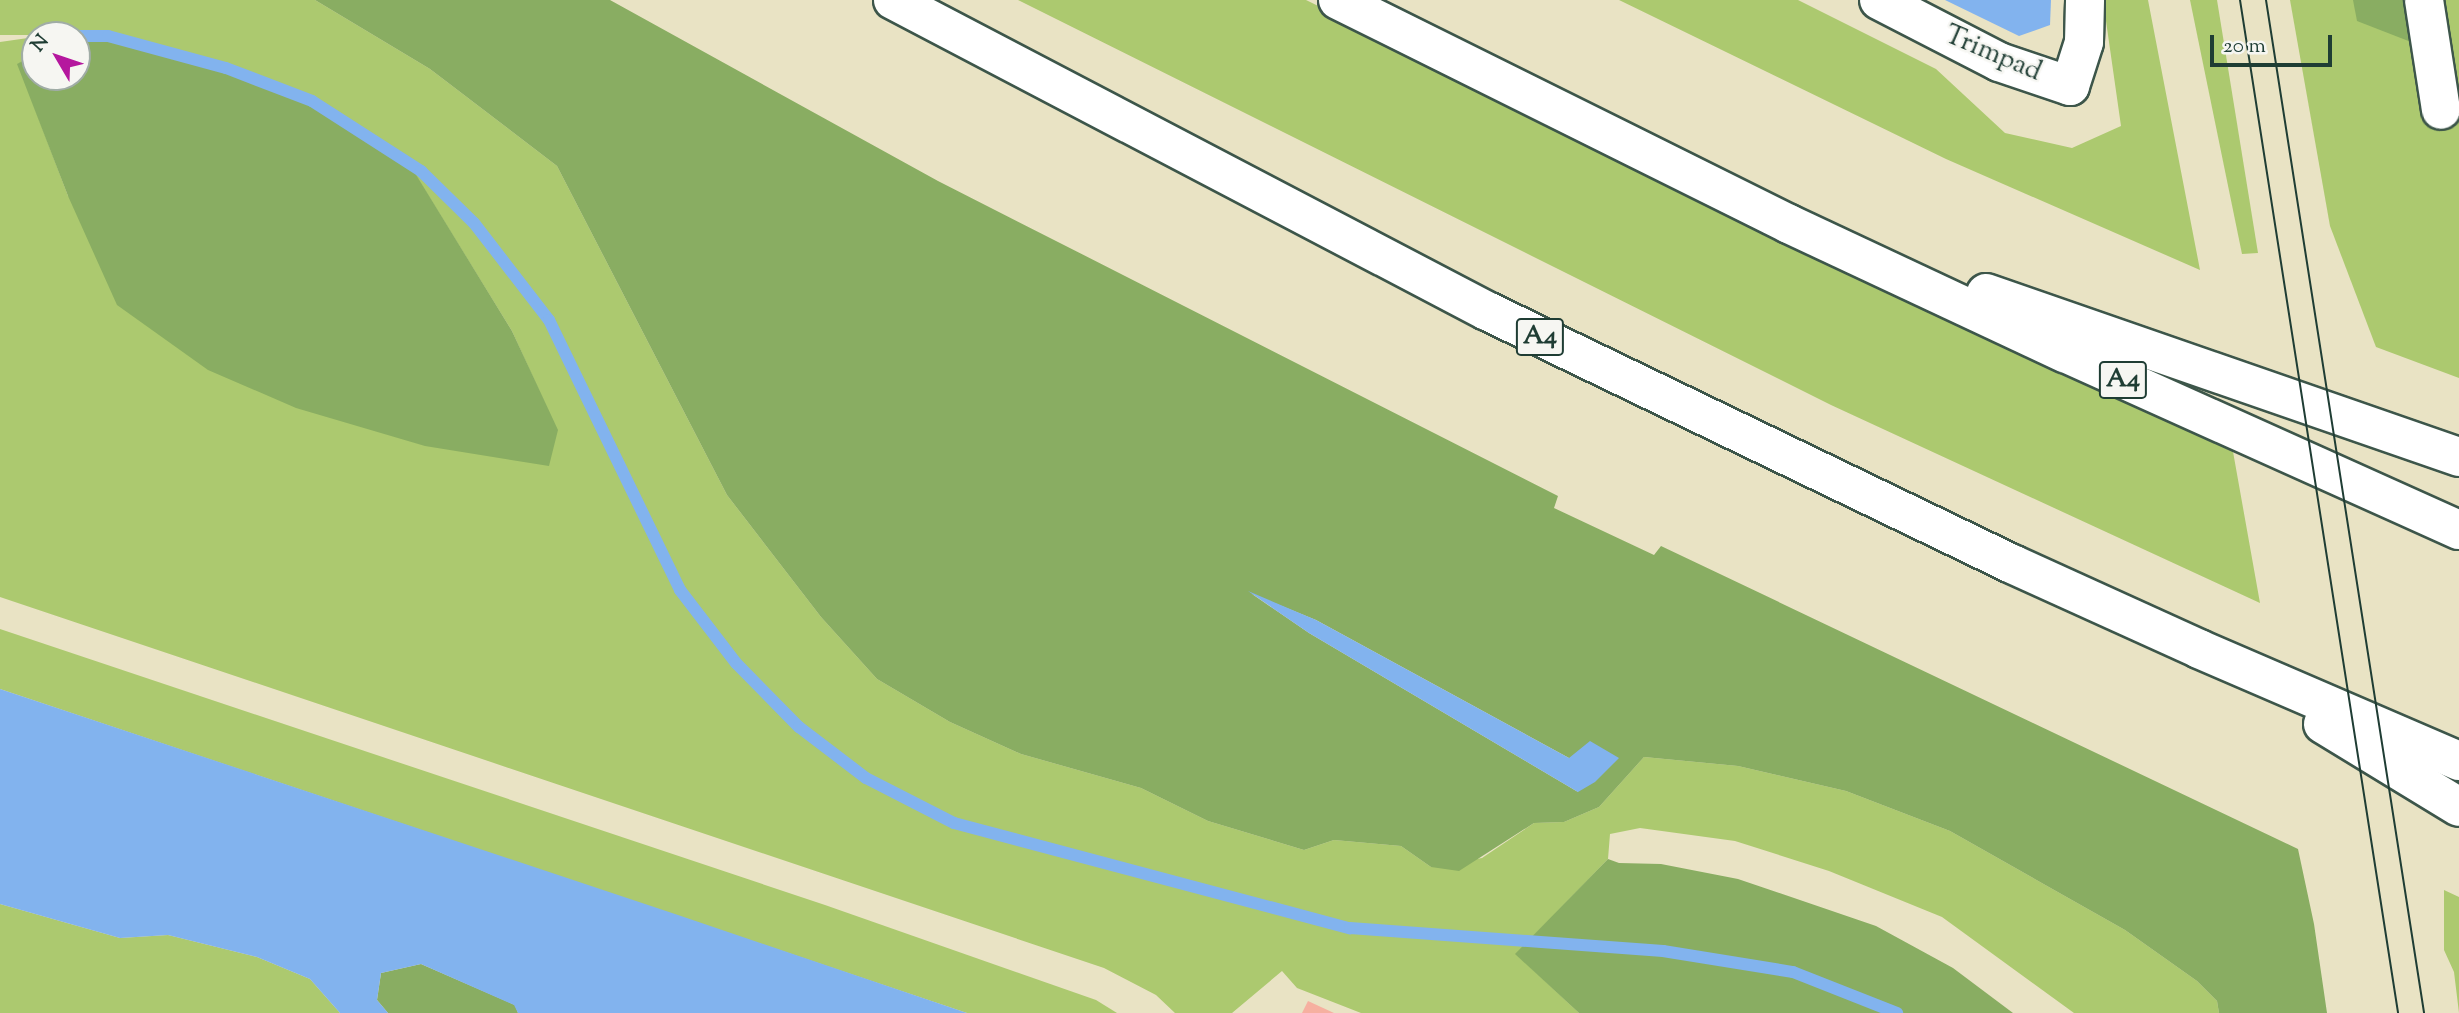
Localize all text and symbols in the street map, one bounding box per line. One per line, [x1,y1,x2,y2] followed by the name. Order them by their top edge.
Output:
[1939,19,2047,89] street label: Trimpad
[21,21,91,91] north arrow
[2214,21,2336,65] scale bar
[26,29,56,58] text: N
[2223,32,2266,62] text: 20 m
[1516,314,1564,360] road number: A4
[2098,358,2148,402] road number: A4

